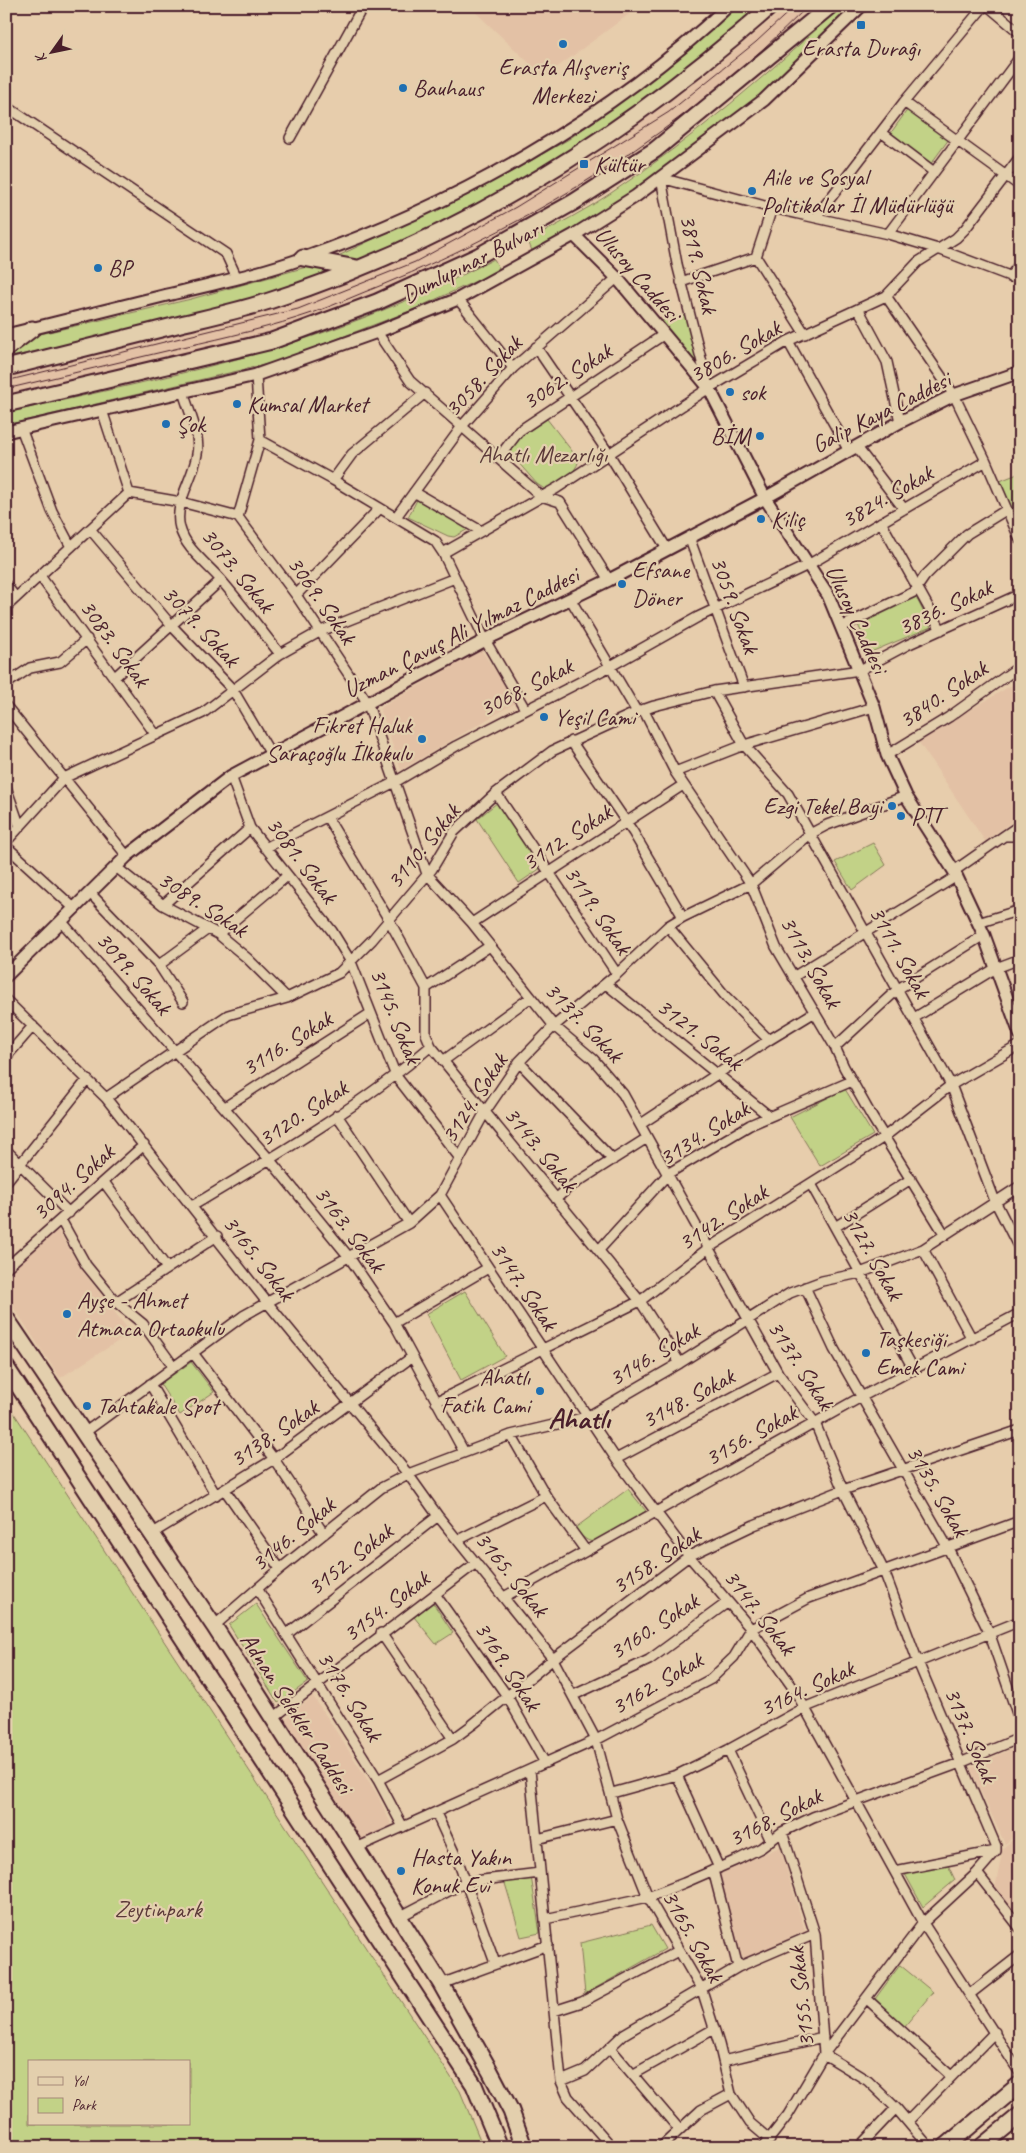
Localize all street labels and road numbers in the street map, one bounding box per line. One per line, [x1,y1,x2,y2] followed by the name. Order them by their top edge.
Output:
[396,212,549,309] street label: Dumlupınar Bulvarı
[673,212,725,319] street label: 3819. Sokak
[588,220,689,330] street label: Ulusoy Caddesi
[684,312,788,389] street label: 3806. Sokak
[438,327,530,423] street label: 3058. Sokak
[517,335,619,416] street label: 3062. Sokak
[807,363,958,460] street label: Galip Kaya Caddesi
[836,457,940,534] street label: 3824. Sokak
[195,521,283,620] street label: 3073. Sokak
[281,550,364,652] street label: 3069. Sokak
[704,553,767,660] street label: 3059. Sokak
[338,559,586,704] street label: Uzman Çavuş Ali Yılmaz Caddesi
[819,560,896,680] street label: Ulusoy Caddesi
[893,571,999,642] street label: 3836. Sokak
[156,579,248,675] street label: 3079. Sokak
[73,593,158,694] street label: 3083. Sokak
[474,650,580,723] street label: 3068. Sokak
[893,652,995,735] street label: 3840. Sokak
[380,796,468,895] street label: 3110. Sokak
[517,796,619,877] street label: 3112. Sokak
[260,811,346,911] street label: 3081. Sokak
[557,860,640,962] street label: 3119. Sokak
[153,864,255,945] street label: 3089. Sokak
[862,901,939,1005] street label: 3111. Sokak
[773,911,850,1015] street label: 3113. Sokak
[90,925,180,1023] street label: 3099. Sokak
[363,964,430,1070] street label: 3145. Sokak
[538,975,631,1070] street label: 3137. Sokak
[651,991,751,1078] street label: 3121. Sokak
[236,1002,340,1082] street label: 3116. Sokak
[434,1046,515,1148] street label: 3124. Sokak
[253,1072,355,1153] street label: 3120. Sokak
[653,1092,757,1172] street label: 3134. Sokak
[498,1100,586,1199] street label: 3143. Sokak
[26,1136,122,1227] street label: 3094. Sokak
[673,1176,775,1257] street label: 3142. Sokak
[308,1180,394,1280] street label: 3163. Sokak
[835,1203,912,1307] street label: 3127. Sokak
[216,1209,303,1309] street label: 3165. Sokak
[483,1236,566,1338] street label: 3147. Sokak
[603,1314,707,1393] street label: 3146. Sokak
[761,1315,842,1417] street label: 3137. Sokak
[636,1360,742,1435] street label: 3148. Sokak
[224,1391,326,1474] street label: 3138. Sokak
[700,1396,804,1473] street label: 3156. Sokak
[900,1440,977,1544] street label: 3135. Sokak
[245,1489,343,1578] street label: 3146. Sokak
[301,1515,401,1602] street label: 3152. Sokak
[606,1518,708,1601] street label: 3158. Sokak
[469,1525,557,1624] street label: 3165. Sokak
[337,1562,437,1648] street label: 3154. Sokak
[717,1563,804,1663] street label: 3147. Sokak
[604,1585,706,1666] street label: 3160. Sokak
[468,1616,549,1718] street label: 3169. Sokak
[234,1627,362,1801] street label: Adnan Selekler Caddesi
[606,1644,710,1721] street label: 3162. Sokak
[311,1645,391,1749] street label: 3176. Sokak
[755,1652,861,1723] street label: 3164. Sokak
[937,1683,1005,1789] street label: 3137. Sokak
[723,1780,829,1853] street label: 3168. Sokak
[655,1885,732,1989] street label: 3165. Sokak
[781,1943,821,2049] street label: 3155. Sokak

